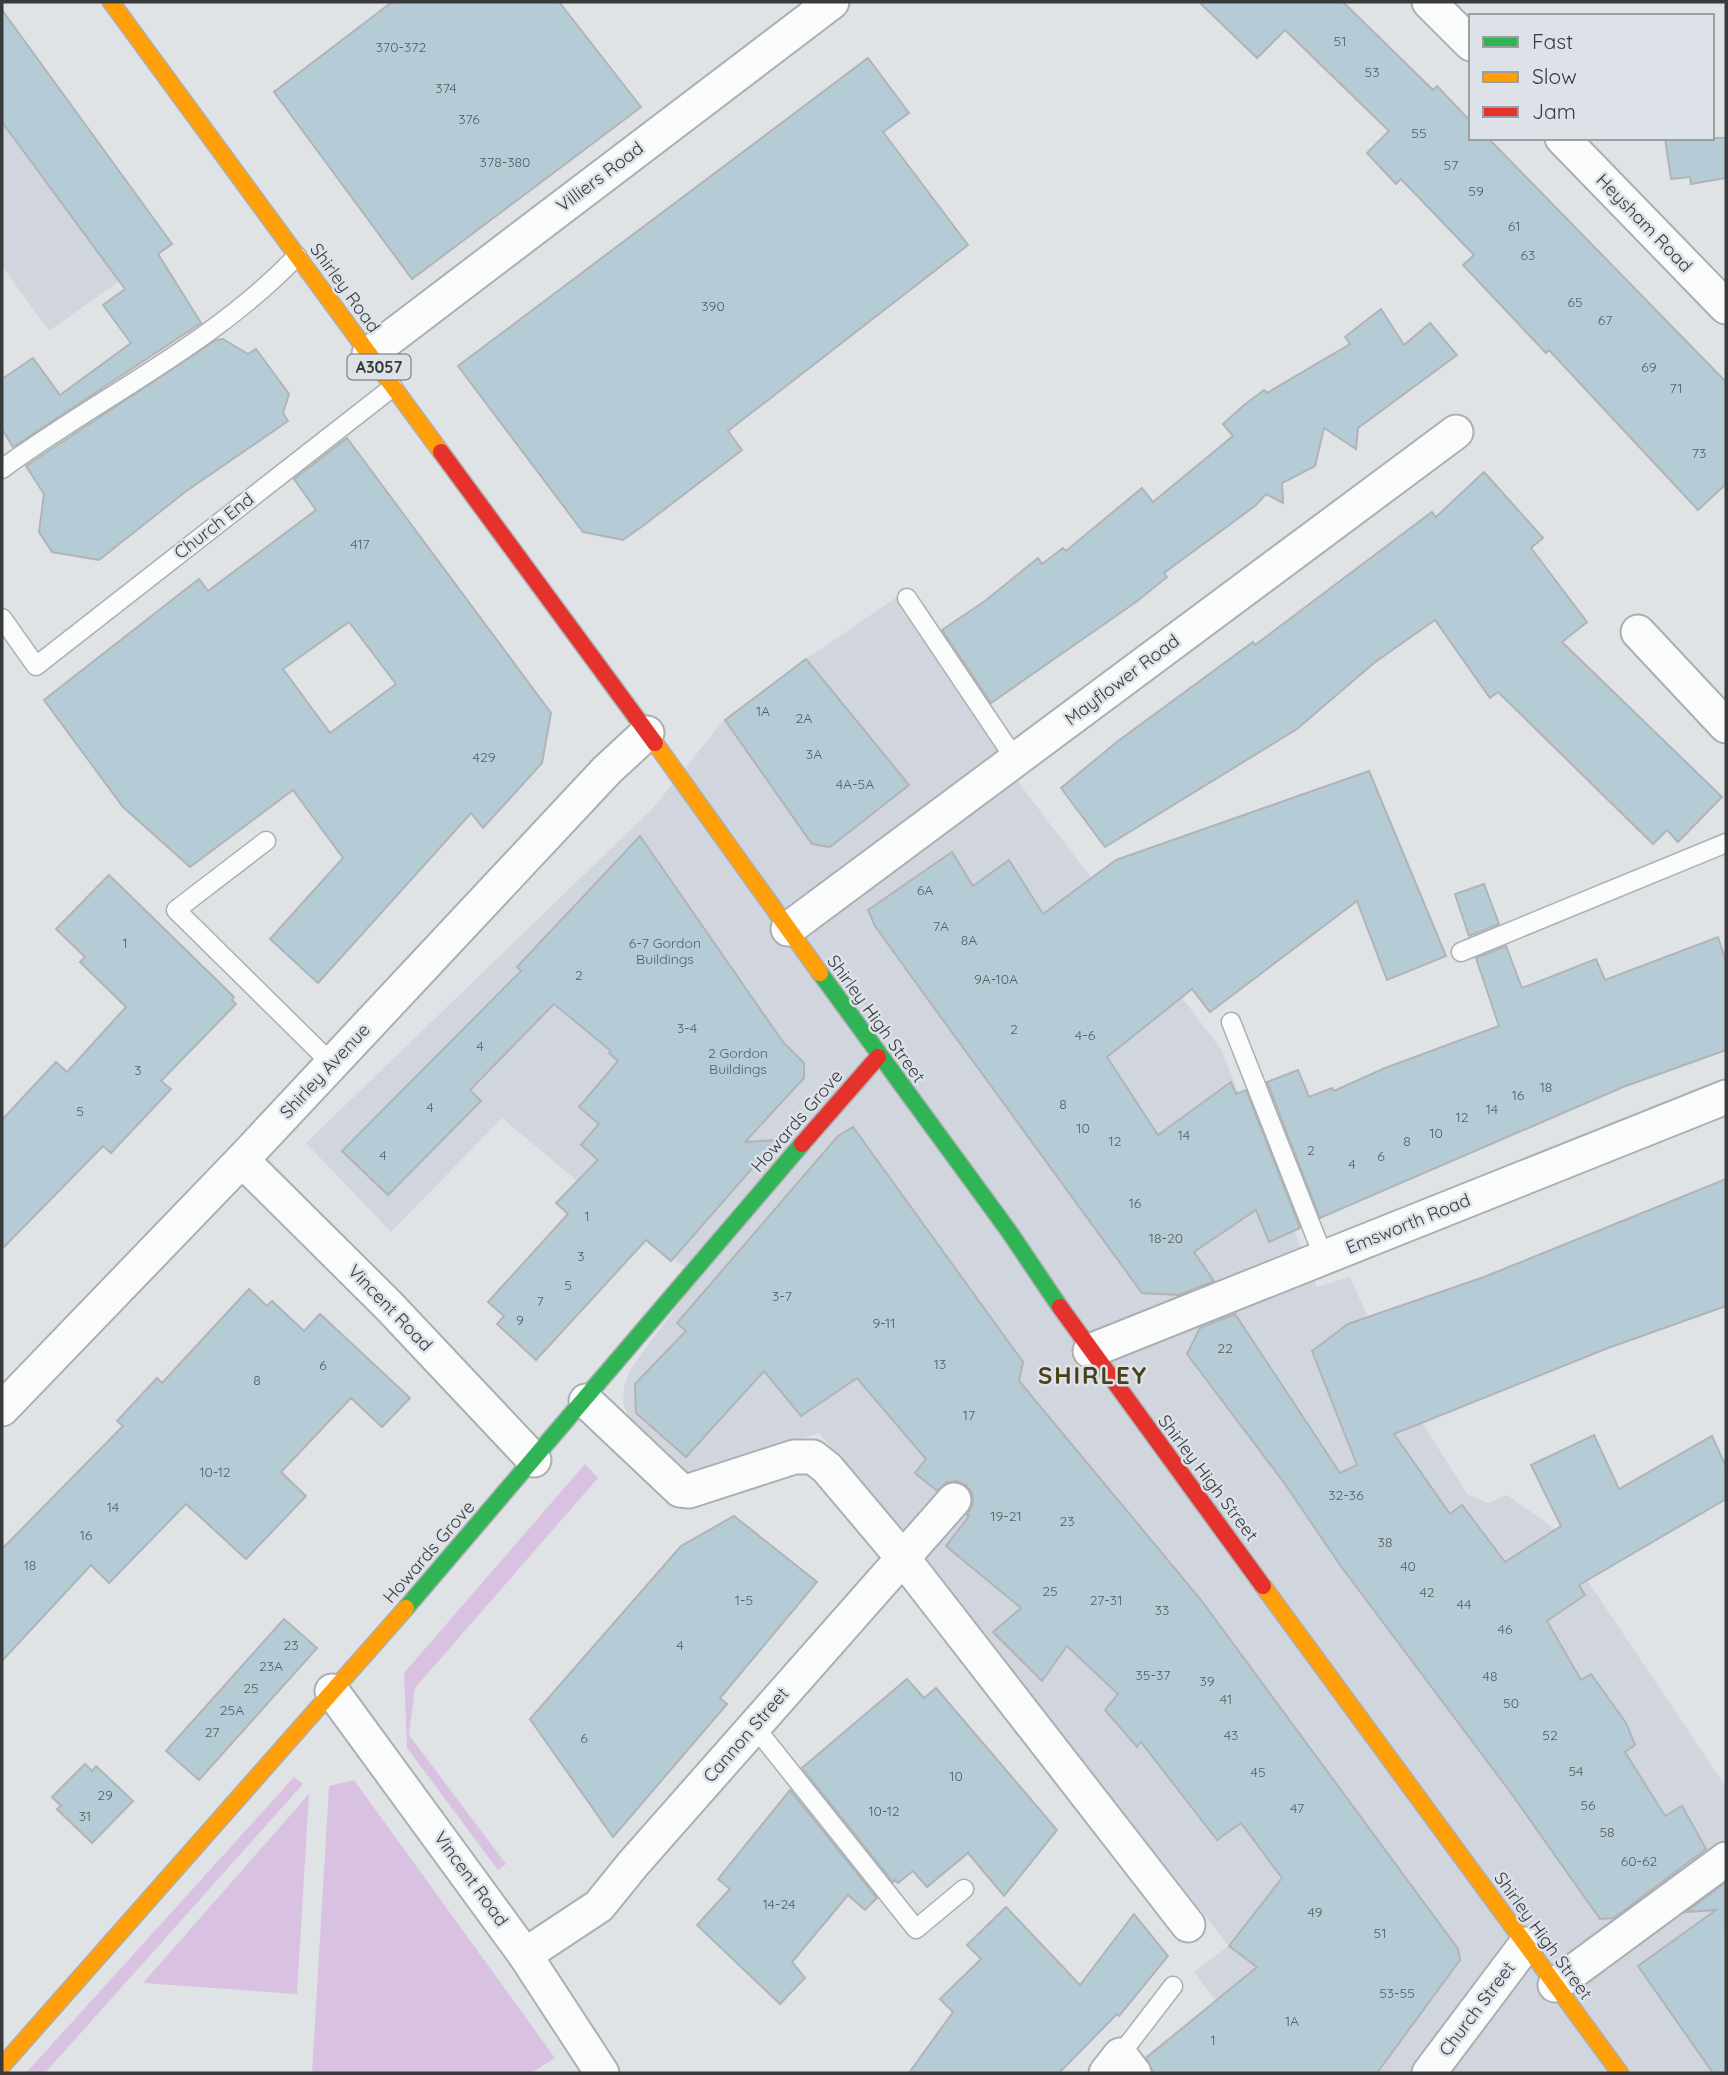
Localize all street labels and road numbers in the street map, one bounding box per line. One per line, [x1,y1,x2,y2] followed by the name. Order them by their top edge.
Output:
[552,136,648,217] street label: Villiers Road
[1591,168,1697,277] street label: Heysham Road
[305,238,386,337] street label: Shirley Road
[348,354,410,380] road number: A3057
[169,487,258,564] street label: Church End
[1060,629,1184,730] street label: Mayflower Road
[822,950,931,1087] street label: Shirley High Street
[275,1018,375,1123] street label: Shirley Avenue
[746,1065,847,1177] street label: Howards Grove
[1342,1188,1473,1259] street label: Emsworth Road
[343,1259,437,1356] street label: Vincent Road
[1153,1410,1264,1546] street label: Shirley High Street
[378,1496,479,1608] street label: Howards Grove
[698,1682,793,1787] street label: Cannon Street
[429,1827,514,1931] street label: Vincent Road
[1489,1867,1598,2004] street label: Shirley High Street
[1434,1957,1520,2061] street label: Church Street

